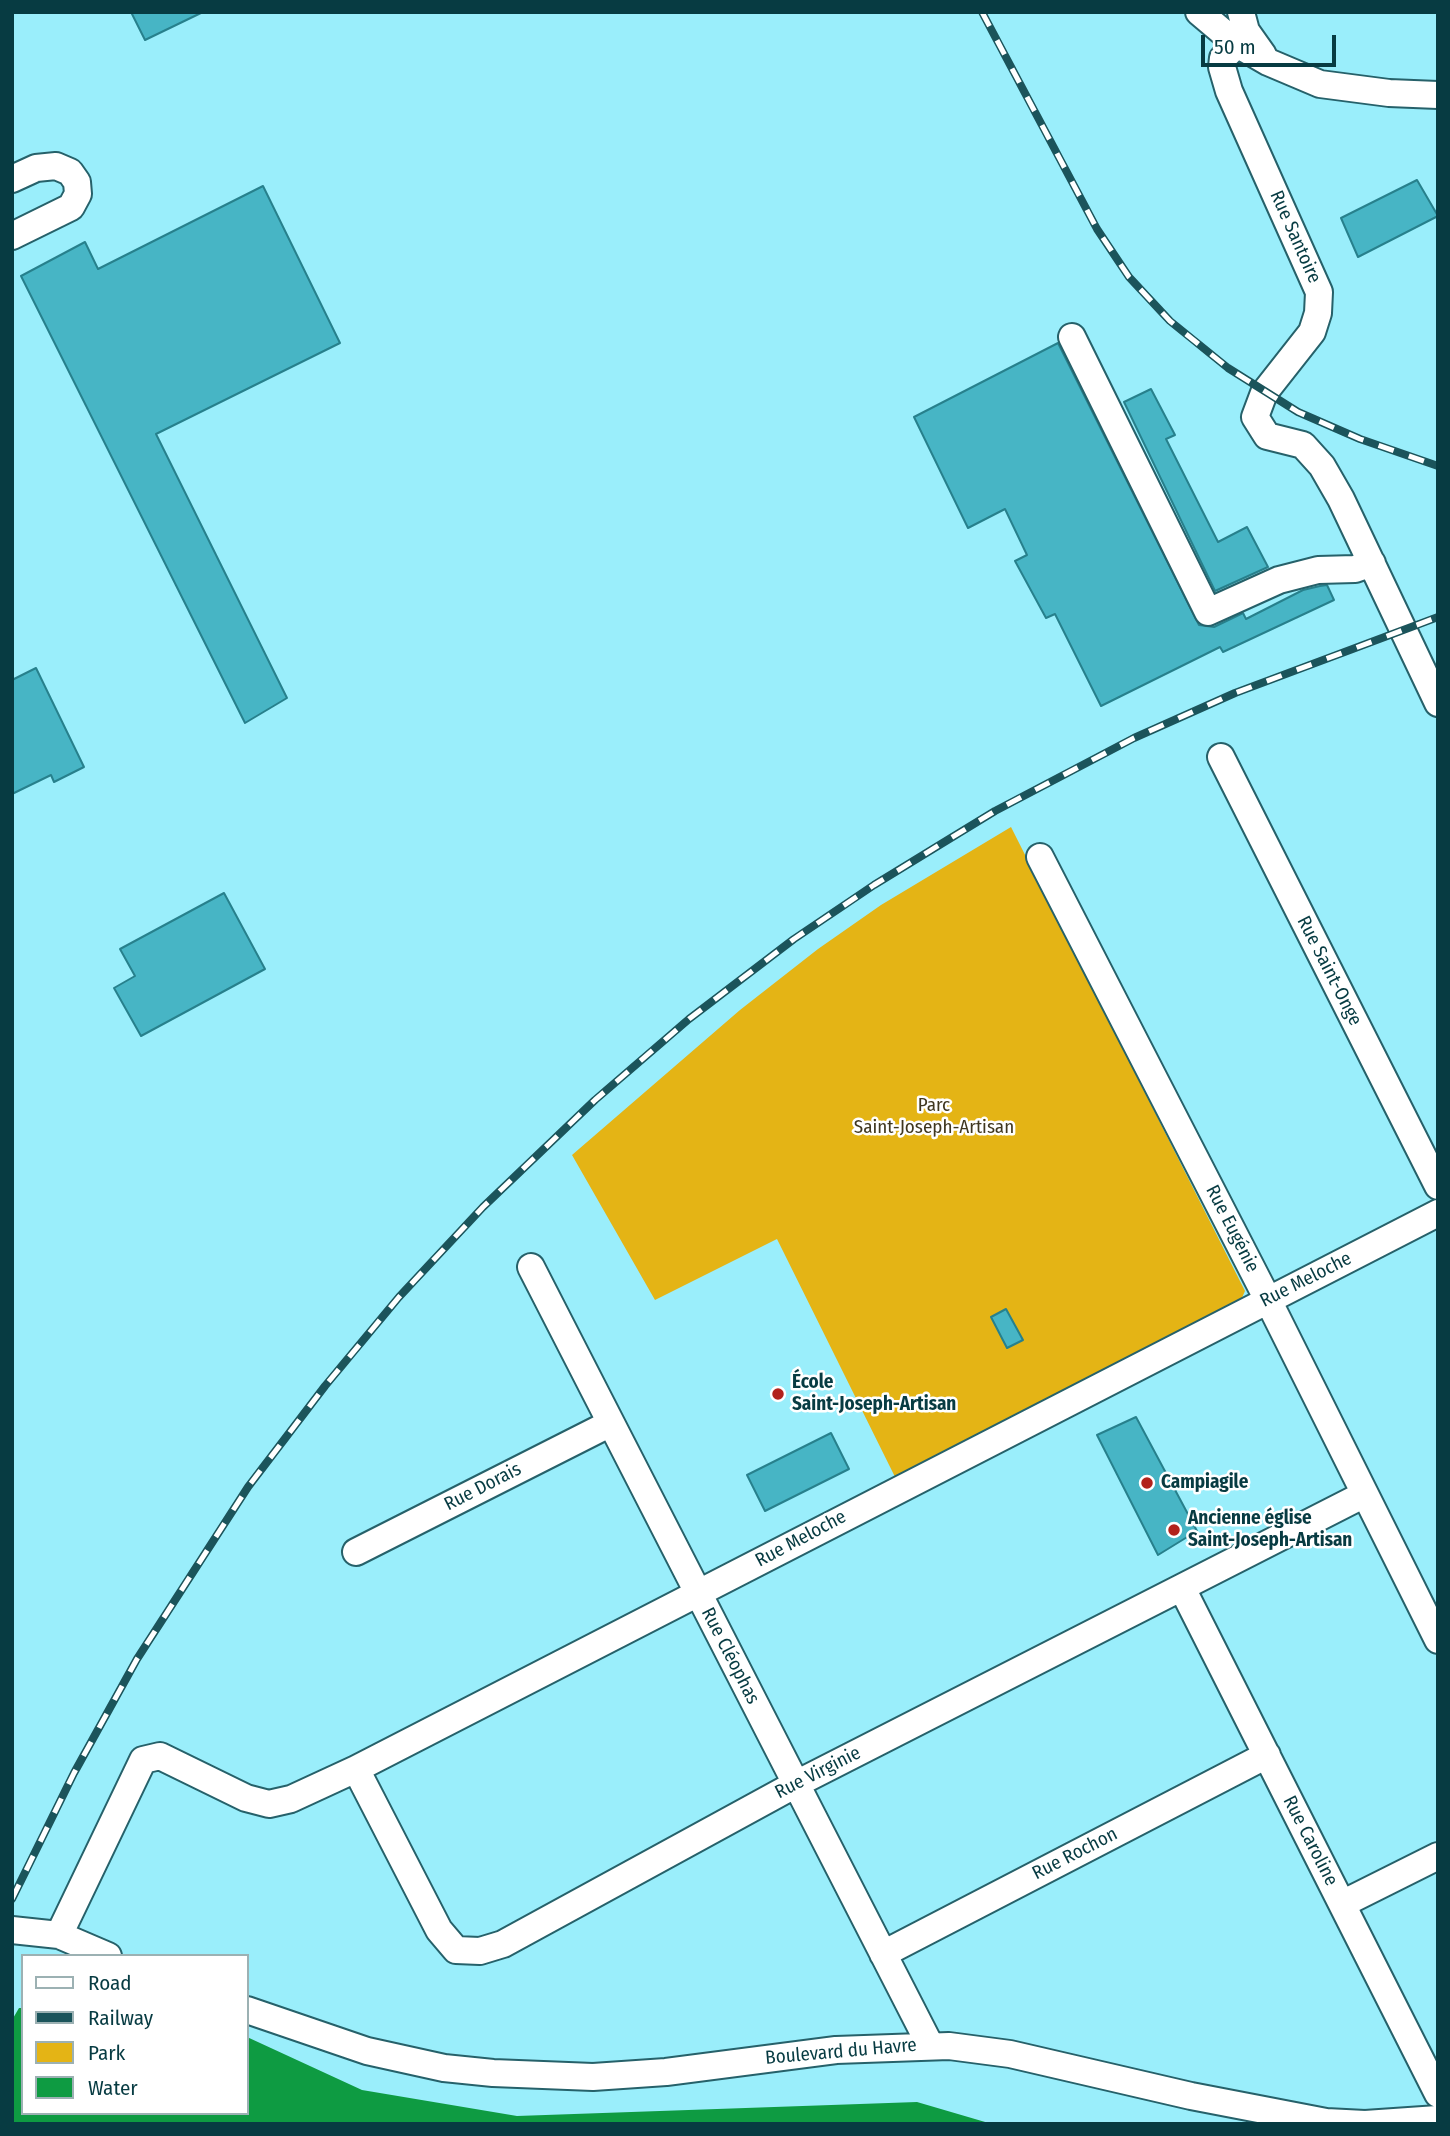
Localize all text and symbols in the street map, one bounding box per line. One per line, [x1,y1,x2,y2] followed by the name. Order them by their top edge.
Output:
[1205,21,1340,65] scale bar
[1214,34,1256,60] text: 50 m
[1264,187,1326,287] street label: Rue Santoire
[1292,912,1366,1030] street label: Rue Saint-Onge
[854,1095,1014,1139] park label: Parc Saint-Joseph-Artisan
[1200,1182,1264,1276] street label: Rue Eugénie
[1257,1247,1355,1313] street label: Rue Meloche
[792,1372,956,1416] place label: École Saint-Joseph-Artisan
[770,1386,786,1402] marker: École Saint-Joseph-Artisan
[441,1458,525,1516] street label: Rue Dorais
[1161,1472,1248,1494] place label: Campiagile
[1139,1475,1155,1491] marker: Campiagile
[752,1506,850,1572] street label: Rue Meloche
[1188,1508,1352,1552] place label: Ancienne église Saint-Joseph-Artisan
[1166,1522,1182,1538] marker: Ancienne église Saint-Joseph-Artisan
[696,1604,764,1708] street label: Rue Cléophas
[771,1742,865,1804] street label: Rue Virginie
[1278,1792,1342,1890] street label: Rue Caroline
[1029,1823,1121,1885] street label: Rue Rochon
[21,1954,248,2115] legend
[88,1970,132,1996] text: Road
[88,2005,153,2031] text: Railway
[764,2034,918,2070] street label: Boulevard du Havre
[88,2040,125,2066] text: Park
[88,2075,138,2101] text: Water

